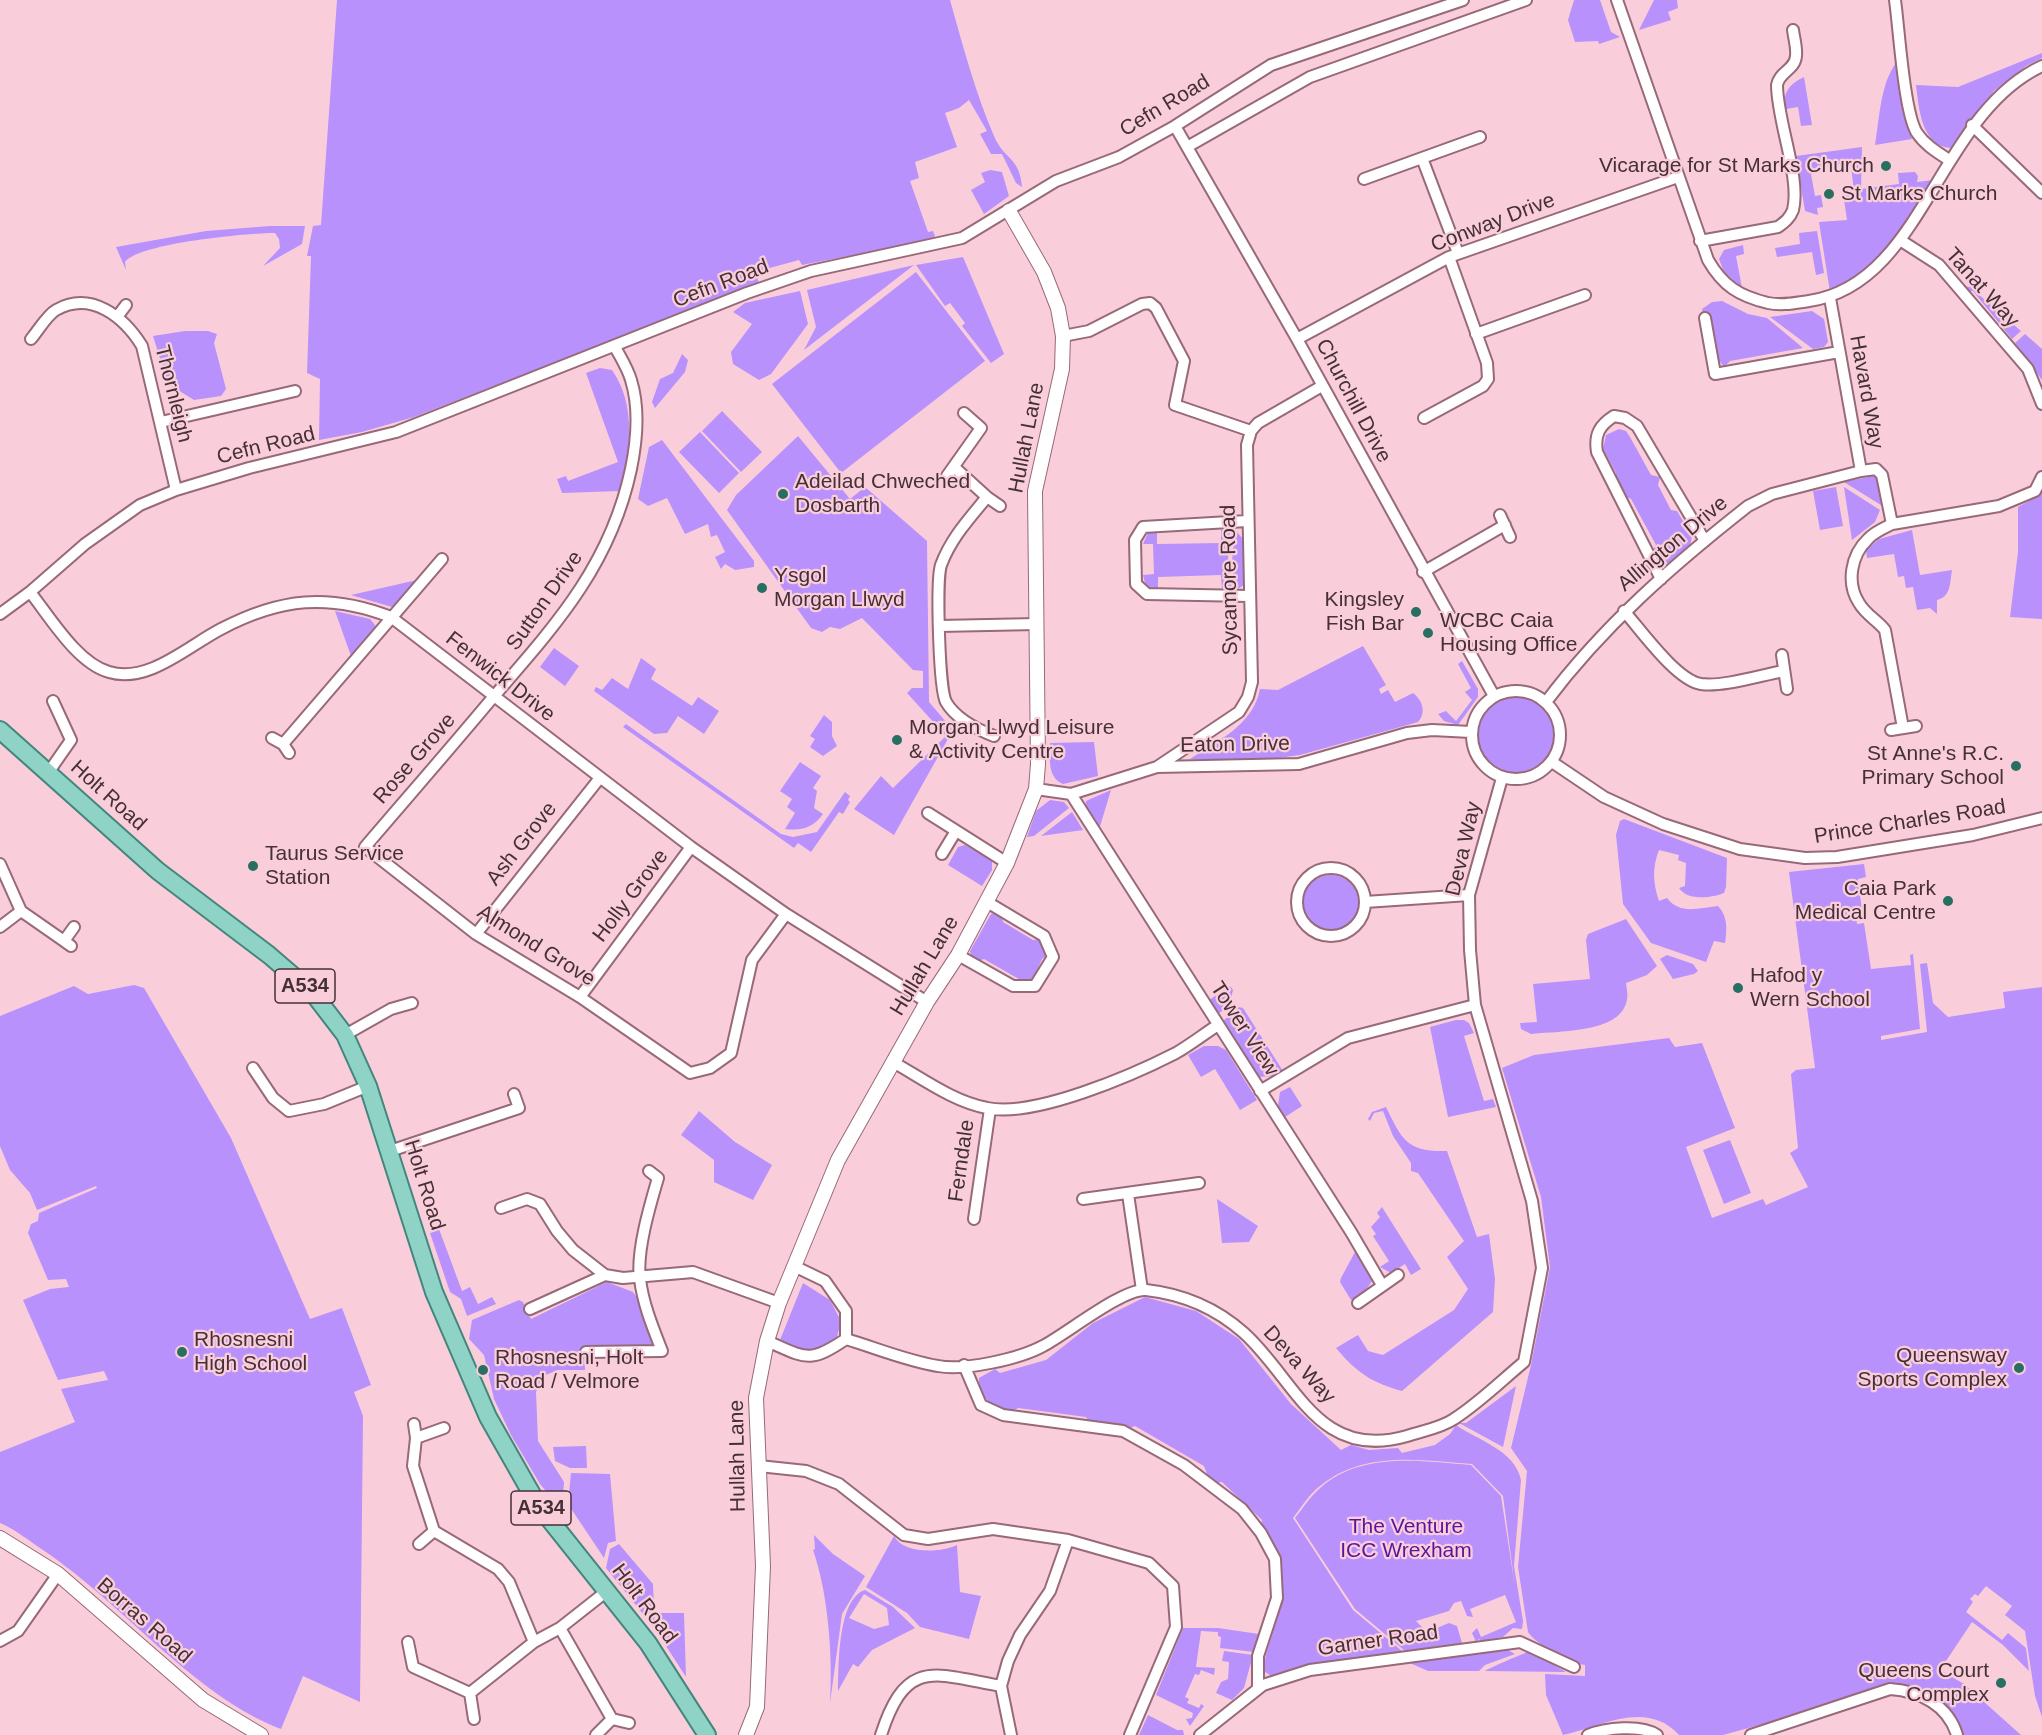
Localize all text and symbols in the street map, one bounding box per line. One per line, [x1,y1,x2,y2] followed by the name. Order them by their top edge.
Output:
[1115,69,1215,143] street label: Cefn Road
[1599,153,1874,179] place label: Vicarage for St Marks Church
[1879,159,1893,173] marker: Vicarage for St Marks Church
[1841,181,1997,207] place label: St Marks Church
[1822,187,1836,201] marker: St Marks Church
[1427,188,1559,258] street label: Conway Drive
[1940,243,2024,333] street label: Tanat Way
[670,254,772,314] street label: Cefn Road
[1844,333,1888,451] street label: Havard Way
[1310,335,1396,467] street label: Churchill Drive
[149,343,197,445] street label: Thornleigh
[1004,381,1050,495] street label: Hullah Lane
[214,422,318,470] street label: Cefn Road
[795,469,970,519] place label: Adeilad Chweched Dosbarth
[776,487,790,501] marker: Adeilad Chweched Dosbarth
[1613,491,1733,597] street label: Allington Drive
[1216,505,1244,655] street label: Sycamore Road
[502,546,588,656] street label: Sutton Drive
[774,563,905,613] place label: Ysgol Morgan Llwyd
[755,581,769,595] marker: Ysgol Morgan Llwyd
[1325,587,1404,637] place label: Kingsley Fish Bar
[1409,605,1423,619] marker: Kingsley Fish Bar
[1440,608,1577,658] place label: WCBC Caia Housing Office
[440,626,560,728] street label: Fenwick Drive
[1421,626,1435,640] marker: WCBC Caia Housing Office
[369,708,461,810] street label: Rose Grove
[909,715,1114,765] place label: Morgan Llwyd Leisure & Activity Centre
[1180,731,1290,759] street label: Eaton Drive
[890,733,904,747] marker: Morgan Llwyd Leisure & Activity Centre
[1862,741,2004,791] place label: St Anne's R.C. Primary School
[65,755,151,837] street label: Holt Road
[2009,759,2023,773] marker: St Anne's R.C. Primary School
[1812,794,2008,850] street label: Prince Charles Road
[482,797,562,891] street label: Ash Grove
[1441,799,1487,899] street label: Deva Way
[265,841,404,891] place label: Taurus Service Station
[588,845,674,947] street label: Holly Grove
[246,859,260,873] marker: Taurus Service Station
[1795,876,1936,926] place label: Caia Park Medical Centre
[1941,894,1955,908] marker: Caia Park Medical Centre
[472,900,600,992] street label: Almond Grove
[885,911,965,1021] street label: Hullah Lane
[1750,963,1870,1013] place label: Hafod y Wern School
[275,969,335,1003] road number: A534
[1204,977,1284,1081] street label: Tower View
[1731,981,1745,995] marker: Hafod y Wern School
[944,1118,980,1204] street label: Ferndale
[398,1137,450,1233] street label: Holt Road
[1257,1321,1341,1409] street label: Deva Way
[194,1327,307,1377] place label: Rhosnesni High School
[1858,1343,2007,1393] place label: Queensway Sports Complex
[175,1345,189,1359] marker: Rhosnesni High School
[495,1345,643,1395] place label: Rhosnesni, Holt Road / Velmore
[2012,1361,2026,1375] marker: Queensway Sports Complex
[476,1363,490,1377] marker: Rhosnesni, Holt Road / Velmore
[724,1400,752,1512] street label: Hullah Lane
[511,1491,571,1525] road number: A534
[1340,1514,1472,1564] park label: The Venture ICC Wrexham
[606,1559,682,1649] street label: Holt Road
[91,1573,197,1669] street label: Borras Road
[1316,1620,1440,1662] street label: Garner Road
[1858,1658,1989,1708] place label: Queens Court Complex
[1994,1676,2008,1690] marker: Queens Court Complex

